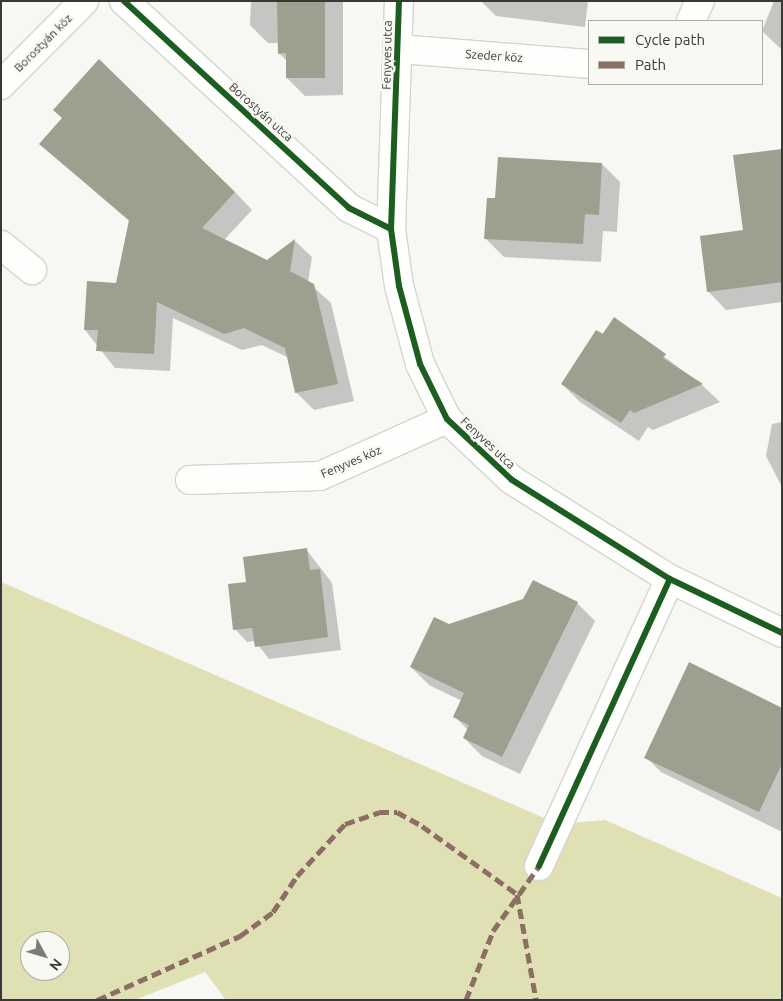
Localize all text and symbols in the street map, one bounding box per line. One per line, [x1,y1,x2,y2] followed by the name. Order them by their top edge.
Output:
[11,11,75,75] street label: Borostyán köz
[379,20,395,90] street label: Fenyves utca
[588,20,763,85] legend
[635,31,705,48] text: Cycle path
[465,47,523,65] street label: Szeder köz
[635,56,666,73] text: Path
[226,80,296,144] street label: Borostyán utca
[458,414,518,472] street label: Fenyves utca
[319,443,383,481] street label: Fenyves köz
[20,931,70,981] north arrow
[46,956,65,974] text: N

